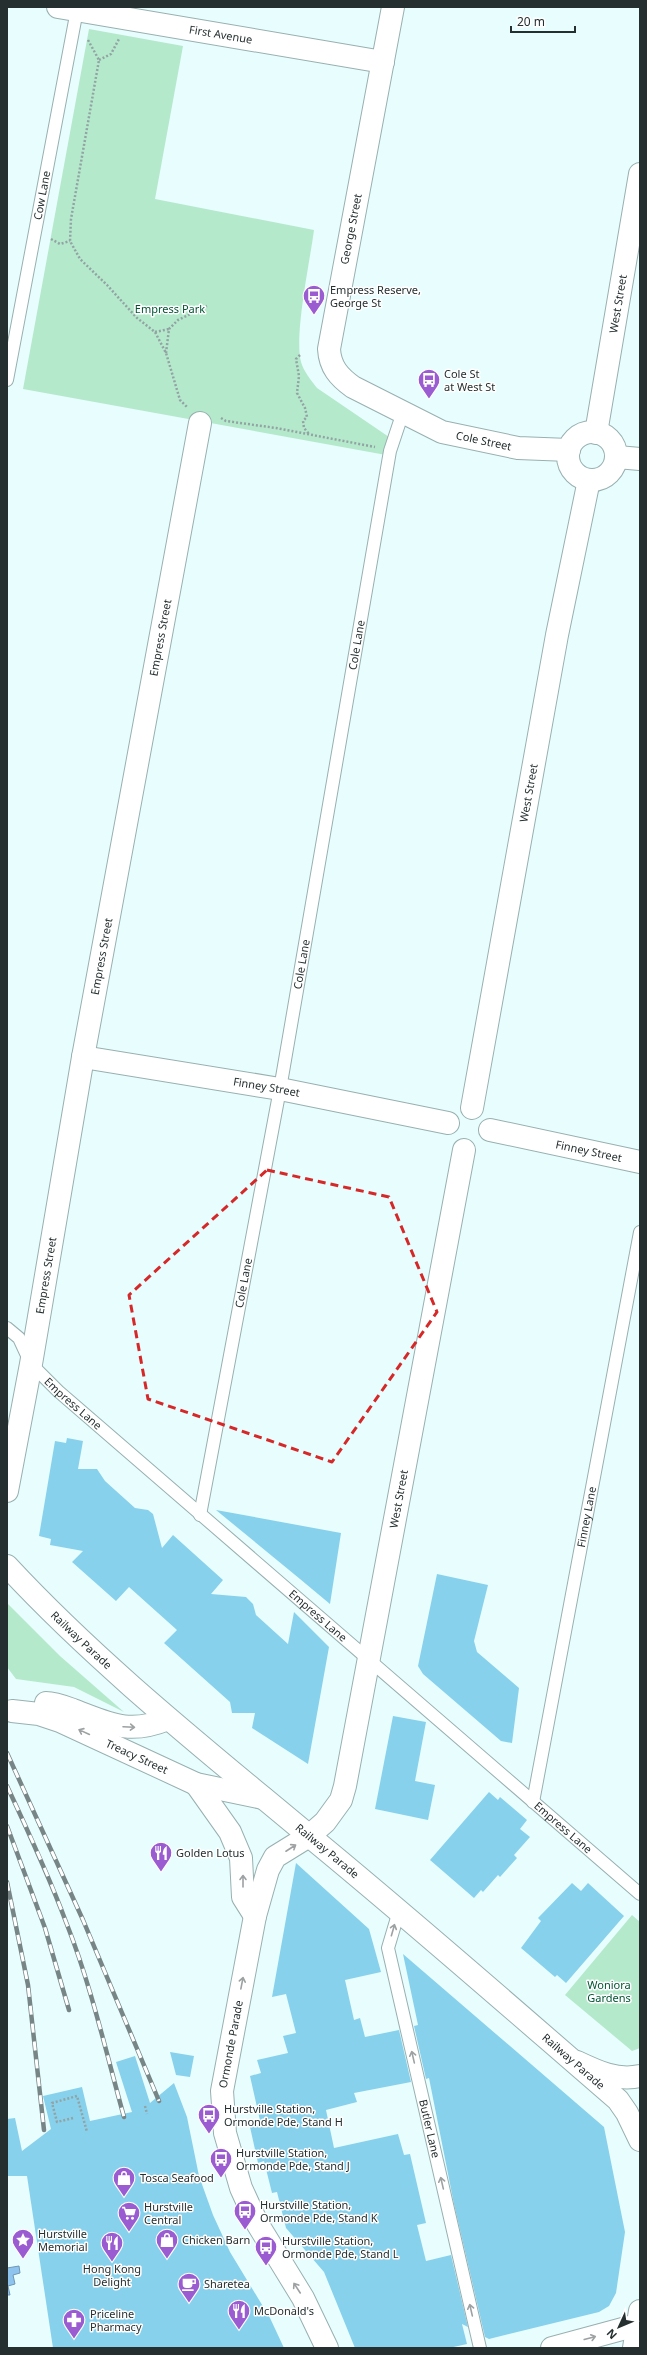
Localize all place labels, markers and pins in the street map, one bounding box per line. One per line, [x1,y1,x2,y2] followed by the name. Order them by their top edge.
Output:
[330,282,421,310] place label: Empress Reserve, George St
[301,283,327,316] bus stop icon: Empress Reserve, George St
[444,366,495,394] place label: Cole St at West St
[416,367,442,400] bus stop icon: Cole St at West St
[148,1840,174,1873] restaurant icon: Golden Lotus
[176,1845,245,1860] place label: Golden Lotus
[224,2101,343,2129] place label: Hurstville Station, Ormonde Pde, Stand H
[196,2102,222,2135] bus stop icon: Hurstville Station, Ormonde Pde, Stand H
[236,2145,350,2173] place label: Hurstville Station, Ormonde Pde, Stand J
[208,2146,234,2179] bus stop icon: Hurstville Station, Ormonde Pde, Stand J
[111,2165,137,2198] shop icon: Tosca Seafood
[140,2170,214,2185] place label: Tosca Seafood
[260,2197,378,2225] place label: Hurstville Station, Ormonde Pde, Stand K
[232,2198,258,2231] bus stop icon: Hurstville Station, Ormonde Pde, Stand K
[144,2199,193,2227] place label: Hurstville Central
[116,2200,142,2233] supermarket icon: Hurstville Central
[38,2226,88,2254] place label: Hurstville Memorial
[10,2227,36,2260] place icon: Hurstville Memorial
[154,2227,180,2260] shop icon: Chicken Barn
[99,2230,125,2263] restaurant icon: Hong Kong Delight
[182,2232,250,2247] place label: Chicken Barn
[282,2233,399,2261] place label: Hurstville Station, Ormonde Pde, Stand L
[253,2234,279,2267] bus stop icon: Hurstville Station, Ormonde Pde, Stand L
[83,2261,141,2289] place label: Hong Kong Delight
[176,2271,202,2304] cafe icon: Sharetea
[204,2276,250,2291] place label: Sharetea
[226,2298,252,2331] restaurant icon: McDonald's
[254,2303,314,2318] place label: McDonald's
[90,2306,142,2334] place label: Priceline Pharmacy
[61,2307,87,2340] pharmacy icon: Priceline Pharmacy

